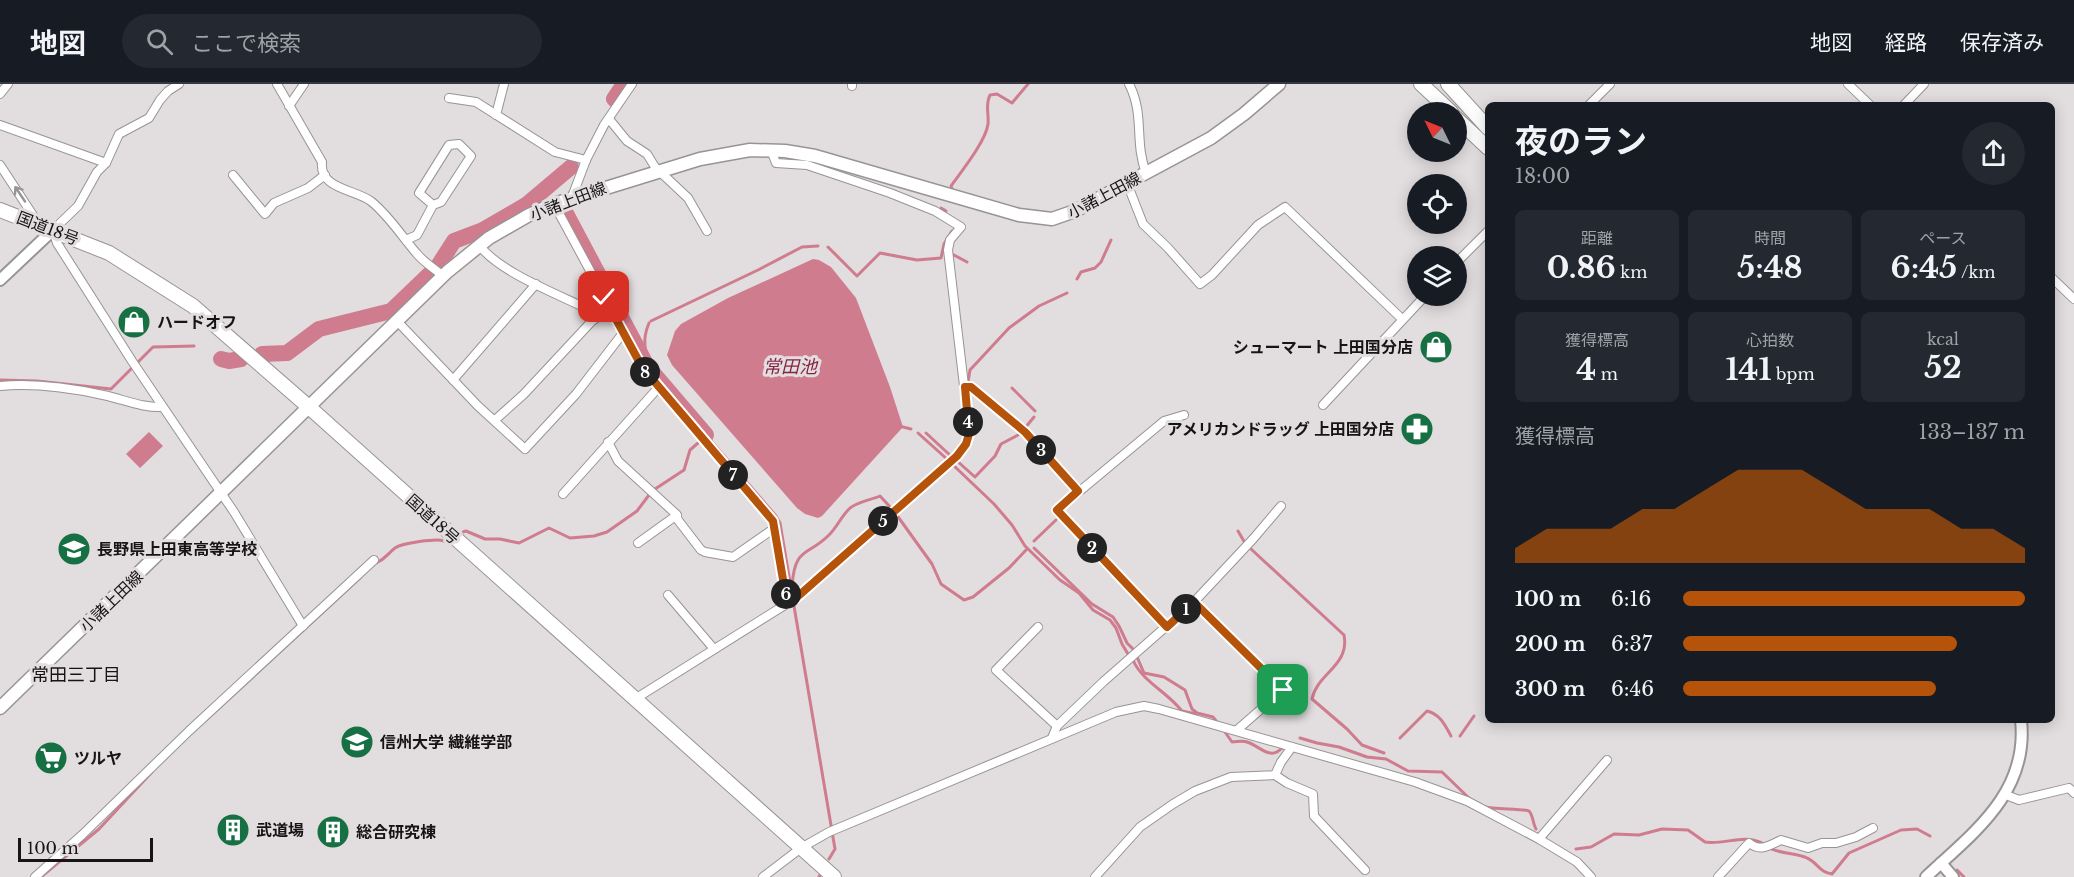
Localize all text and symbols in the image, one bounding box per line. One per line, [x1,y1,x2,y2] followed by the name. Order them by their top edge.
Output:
[122,14,542,68] search box
[143,25,176,58] icon: search
[30,26,86,61] text: 地図
[191,30,301,57] text: ここで検索
[1810,30,1852,56] text: 地図
[1885,30,1927,56] text: 経路
[1960,30,2044,56] text: 保存済み
[1407,102,1467,162] north arrow
[1407,102,1467,306] map controls
[1515,121,1647,162] text: 夜のラン
[1962,122,2025,185] button: share
[1515,164,1570,188] text: 18:00
[1064,167,1144,223] street label: 小諸上田線
[1407,174,1467,234] button: locate
[527,177,609,225] street label: 小諸上田線
[14,187,26,203] one-way arrow
[14,207,82,249] street label: 国道18号
[1581,228,1613,248] text: 距離
[1754,228,1786,248] text: 時間
[1919,228,1967,248] text: ペース
[1407,246,1467,306] button: layers
[1547,249,1616,286] text: 0.86
[1737,249,1803,286] text: 5:48
[1891,249,1957,286] text: 6:45
[1616,262,1647,282] text: km
[1957,262,1995,282] text: /km
[578,271,629,322] pin
[587,280,620,313] icon: check
[116,304,152,340] shop icon: ハードオフ
[157,312,237,332] place label: ハードオフ
[1418,329,1454,365] shop icon: シューマート 上田国分店
[1927,329,1959,349] text: kcal
[1565,330,1629,350] text: 獲得標高
[1746,330,1794,350] text: 心拍数
[1233,337,1413,357] place label: シューマート 上田国分店
[1924,349,1962,386] text: 52
[1576,351,1596,388] text: 4
[1725,351,1772,388] text: 141
[763,356,819,378] water label: 常田池
[630,357,660,387] pin: 8
[640,362,650,382] text: 8
[1596,364,1618,384] text: m
[1772,364,1815,384] text: bpm
[953,407,983,437] pin: 4
[1399,411,1435,447] pharmacy icon: アメリカンドラッグ 上田国分店
[963,412,973,432] text: 4
[1167,419,1394,439] place label: アメリカンドラッグ 上田国分店
[1918,420,2025,444] text: 133–137 m
[1515,424,1595,448] text: 獲得標高
[1026,435,1056,465] pin: 3
[1036,440,1046,460] text: 3
[718,460,748,490] pin: 7
[729,465,737,485] text: 7
[402,490,464,548] street label: 国道18号
[868,506,898,536] pin: 5
[878,511,888,531] text: 5
[56,531,92,567] school or university icon: 長野県上田東高等学校
[1077,533,1107,563] pin: 2
[1087,538,1097,558] text: 2
[97,539,257,559] place label: 長野県上田東高等学校
[75,566,147,636] street label: 小諸上田線
[771,579,801,609] pin: 6
[781,584,791,604] text: 6
[1515,587,1581,611] text: 100 m
[1611,587,1651,611] text: 6:16
[1171,594,1201,624] pin: 1
[1183,599,1189,619] text: 1
[1515,632,1586,656] text: 200 m
[1611,632,1652,656] text: 6:37
[31,664,121,686] district label: 常田三丁目
[1257,664,1308,715] pin
[1266,673,1299,706] icon: arrive
[1515,677,1585,701] text: 300 m
[1611,677,1654,701] text: 6:46
[339,724,375,760] school or university icon: 信州大学 繊維学部
[379,732,512,752] place label: 信州大学 繊維学部
[33,740,69,776] supermarket icon: ツルヤ
[74,748,122,768] place label: ツルヤ
[215,812,251,848] building icon: 武道場
[315,814,351,850] building icon: 総合研究棟
[256,820,304,840] place label: 武道場
[356,822,436,842] place label: 総合研究棟
[18,835,153,862] scale bar
[27,838,79,858] text: 100 m

